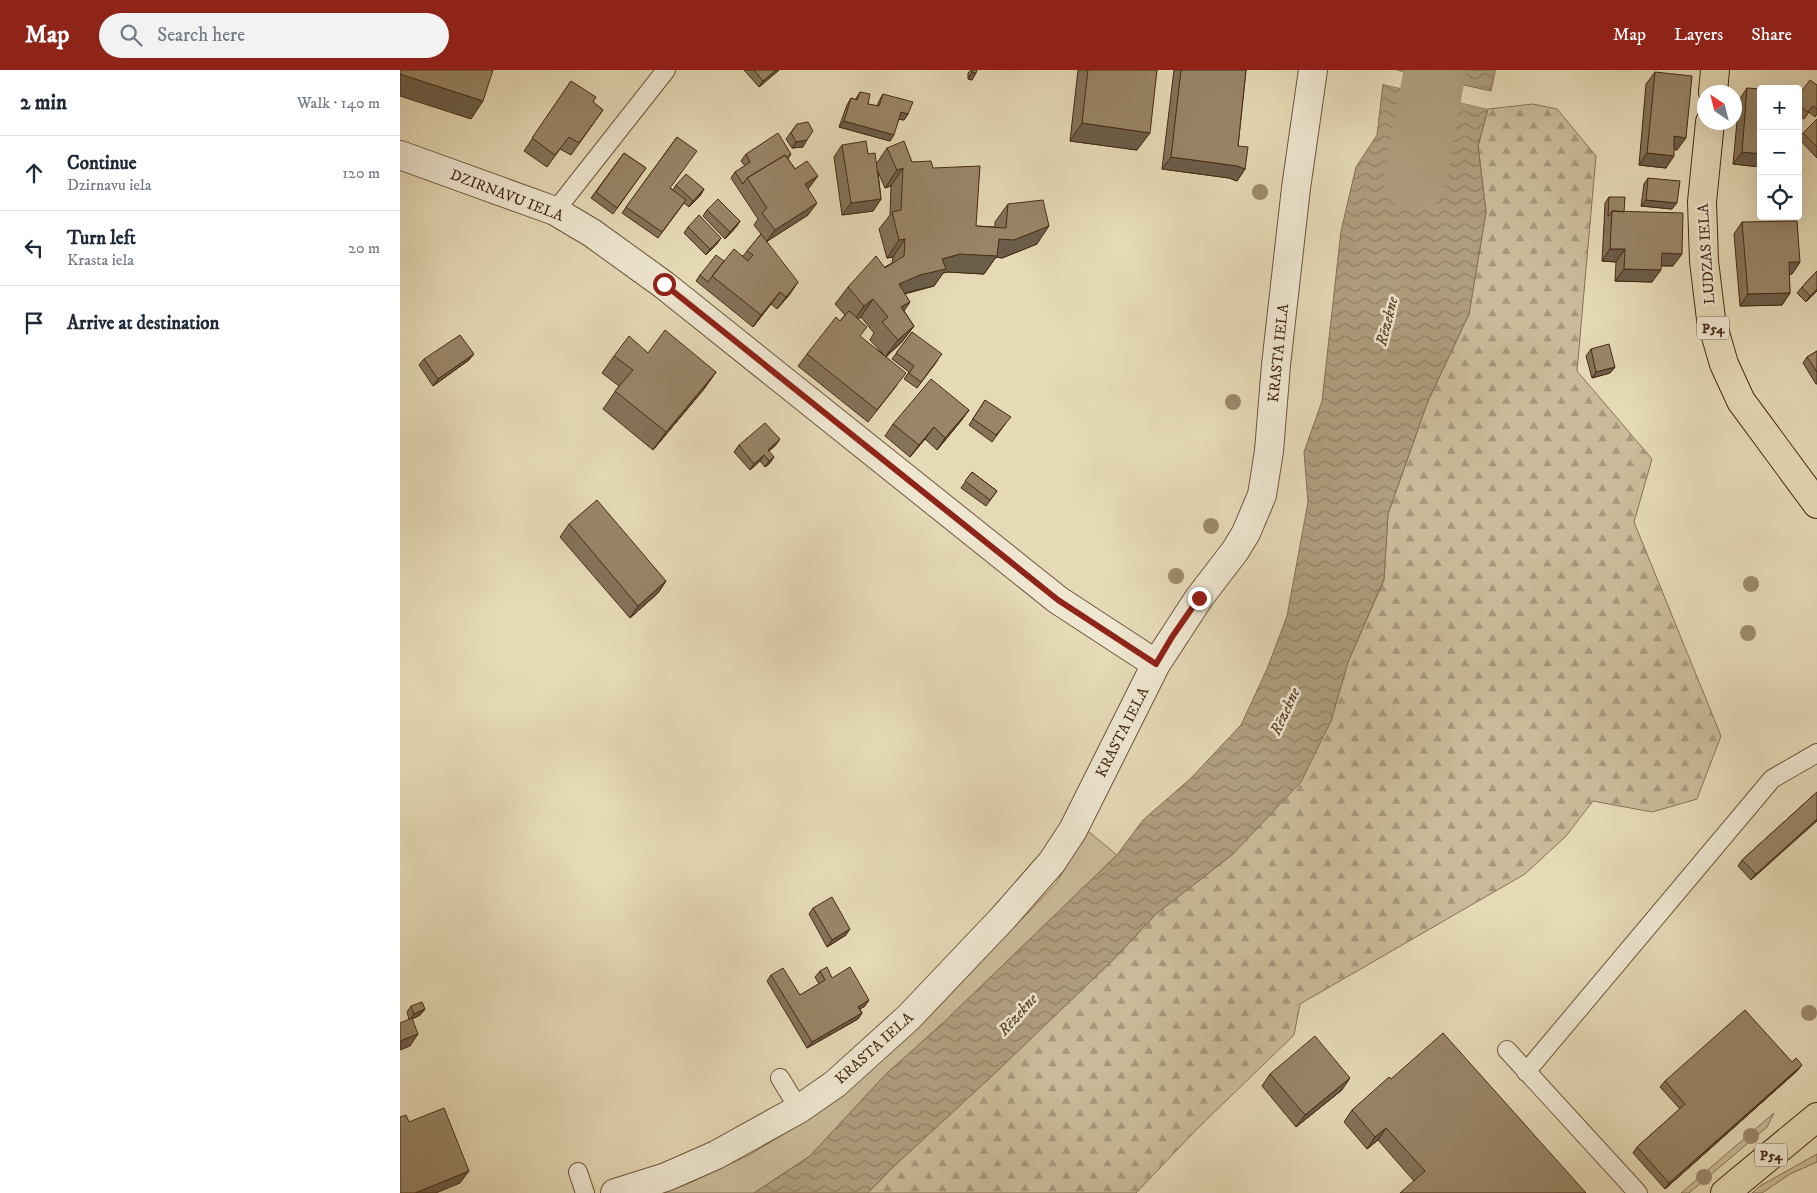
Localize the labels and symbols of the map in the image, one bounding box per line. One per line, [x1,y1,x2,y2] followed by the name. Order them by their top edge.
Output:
[1697,85,1742,130] north arrow
[447,165,567,226] street label: DZIRNAVU IELA
[1693,202,1720,305] street label: LUDZAS IELA
[653,273,676,296] route start
[1371,294,1403,349] water label: Rēzekne
[1264,302,1293,403] street label: KRASTA IELA
[1697,317,1729,340] road number: P54
[1188,587,1211,610] route end
[1091,683,1154,781] street label: KRASTA IELA
[1265,684,1305,739] water label: Rēzekne
[993,989,1042,1041] water label: Rēzekne
[831,1008,918,1089] street label: KRASTA IELA
[1755,1144,1787,1166] road number: P54

